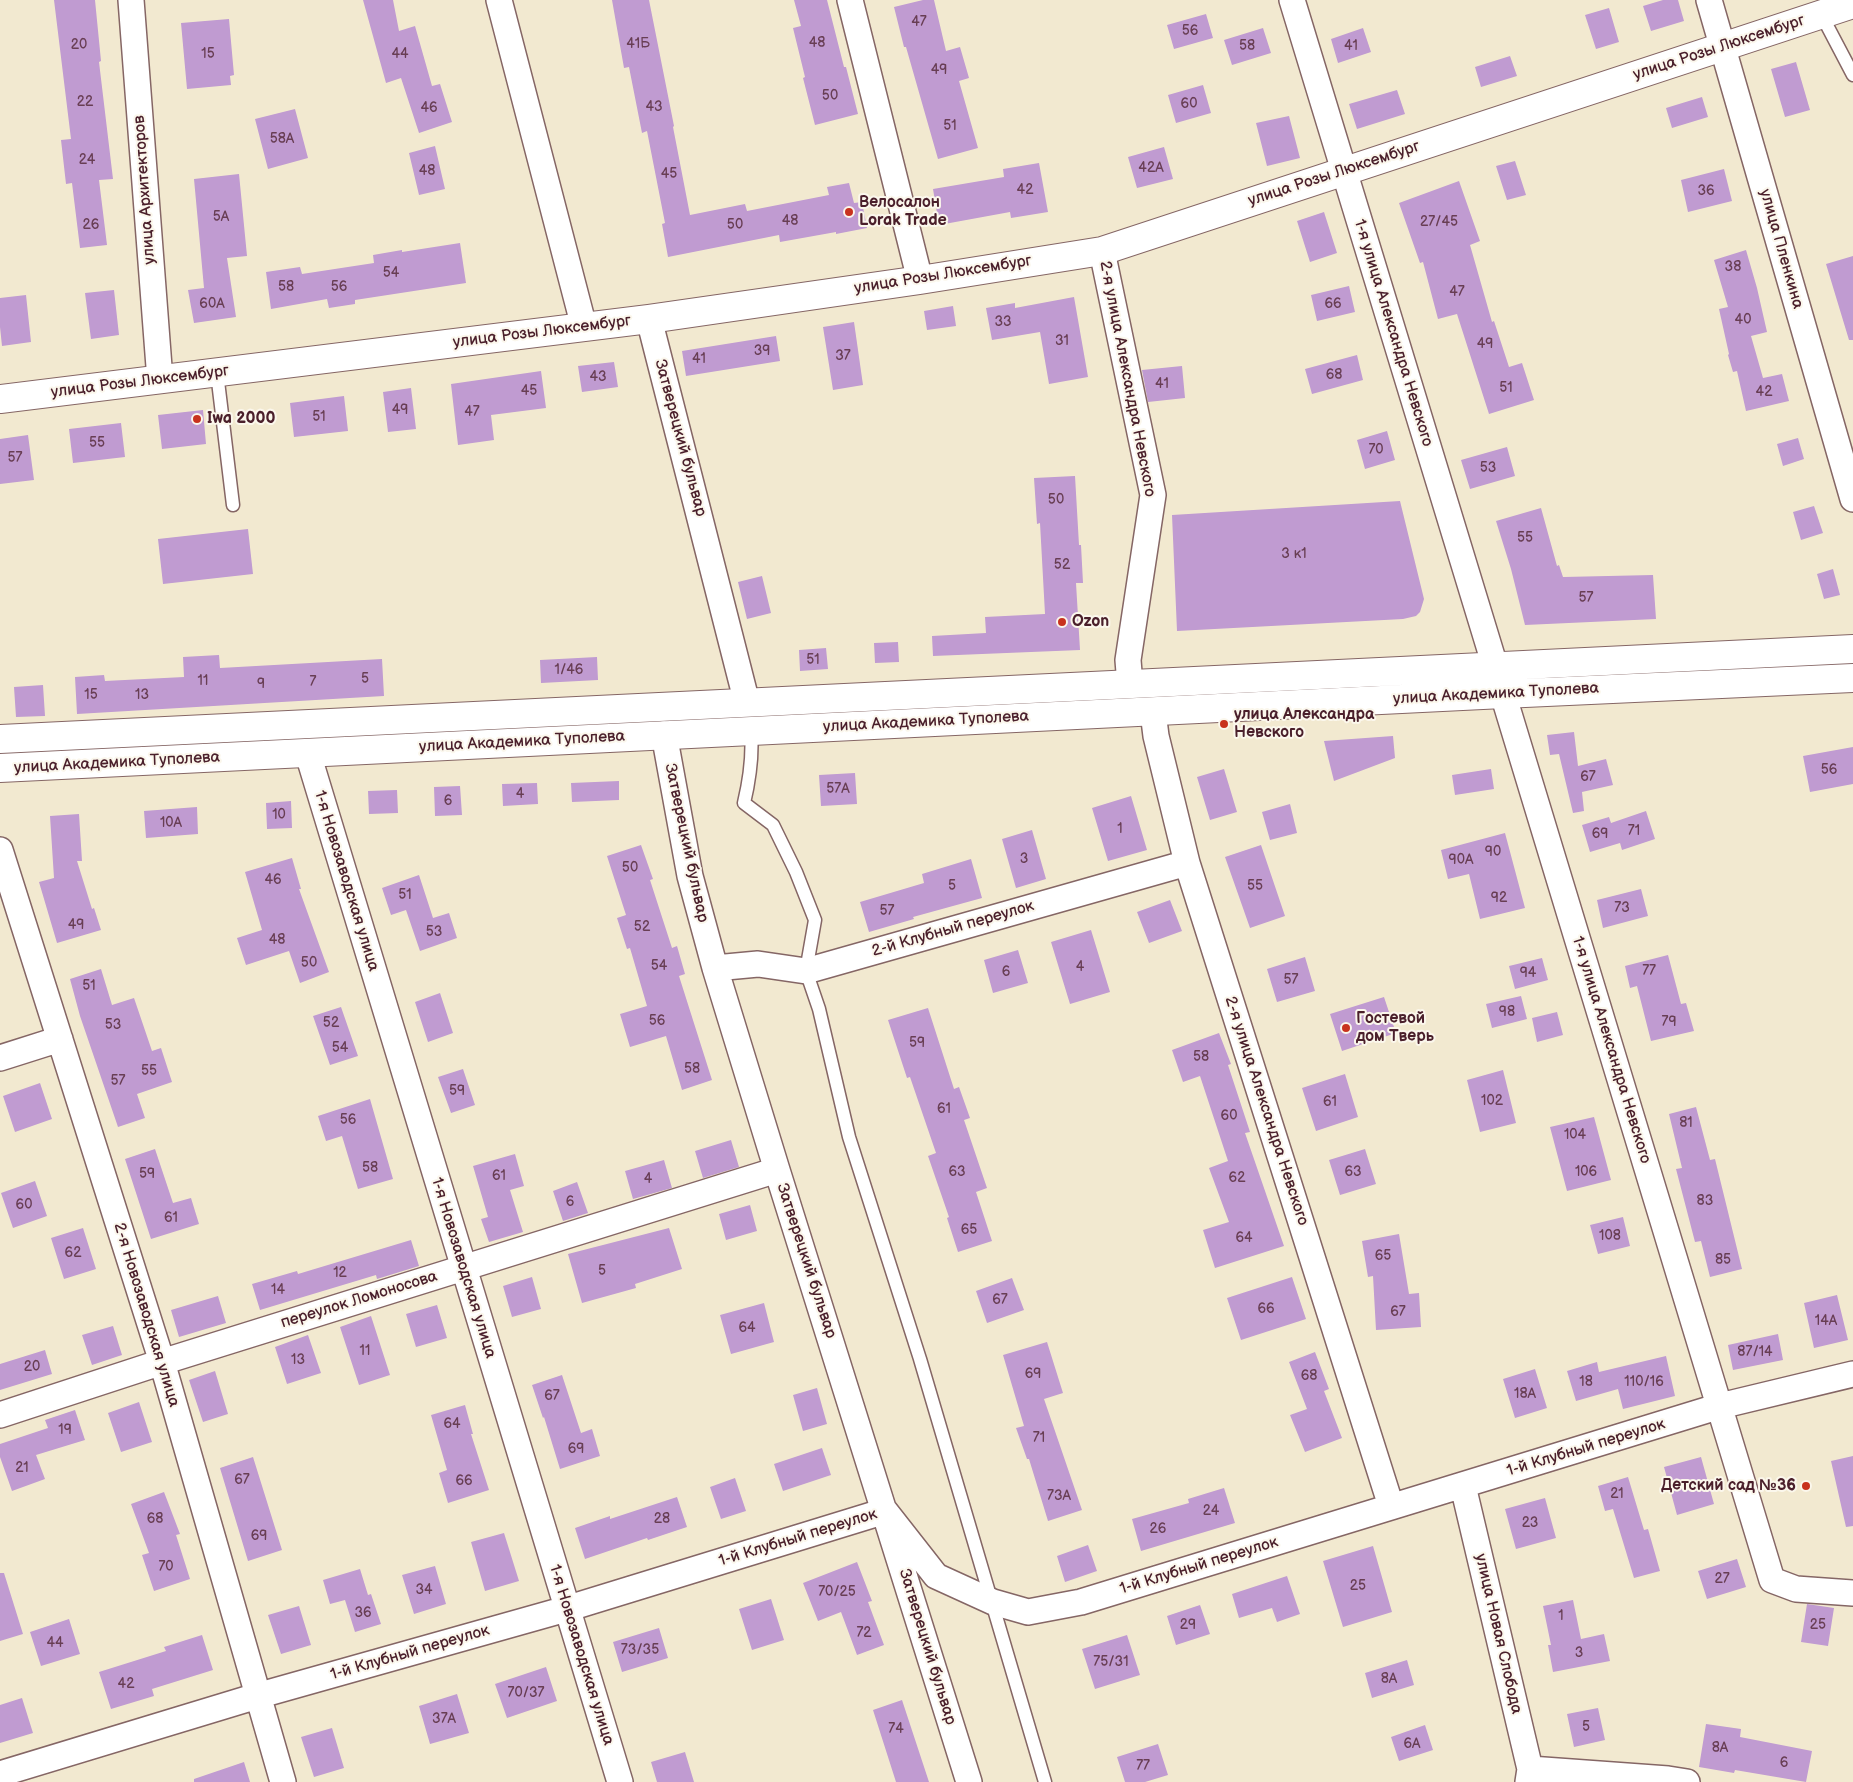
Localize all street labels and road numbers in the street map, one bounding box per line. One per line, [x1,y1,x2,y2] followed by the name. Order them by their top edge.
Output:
[1631,11,1807,85] street label: улица Розы Люксембург
[130,115,160,265] street label: улица Архитекторов
[1246,137,1422,211] street label: улица Розы Люксембург
[1755,187,1807,311] street label: улица Пленкина
[1349,217,1437,449] street label: 1-я улица Александра Невского
[853,251,1033,299] street label: улица Розы Люксембург
[1095,260,1159,498] street label: 2-я улица Александра Невского
[452,312,632,352] street label: улица Розы Люксембург
[650,357,710,519] street label: Затверецкий бульвар
[50,362,230,402] street label: улица Розы Люксембург
[1393,679,1599,709] street label: улица Академика Туполева
[823,707,1029,737] street label: улица Академика Туполева
[419,727,625,757] street label: улица Академика Туполева
[14,748,220,778] street label: улица Академика Туполева
[660,762,712,924] street label: Затверецкий бульвар
[309,788,383,974] street label: 1-я Новозаводская улица
[870,897,1036,961] street label: 2-й Клубный переулок
[1567,934,1655,1166] street label: 1-я улица Александра Невского
[1220,994,1312,1228] street label: 2-я улица Александра Невского
[426,1175,500,1361] street label: 1-я Новозаводская улица
[772,1181,840,1341] street label: Затверецкий бульвар
[109,1221,183,1409] street label: 2-я Новозаводская улица
[278,1267,440,1333] street label: переулок Ломоносова
[1505,1415,1667,1481] street label: 1-й Клубный переулок
[717,1505,879,1571] street label: 1-й Клубный переулок
[1118,1533,1280,1599] street label: 1-й Клубный переулок
[1470,1552,1526,1716] street label: улица Новая Слобода
[544,1562,618,1748] street label: 1-я Новозаводская улица
[894,1567,960,1727] street label: Затверецкий бульвар
[328,1621,492,1685] street label: 1-й Клубный переулок

